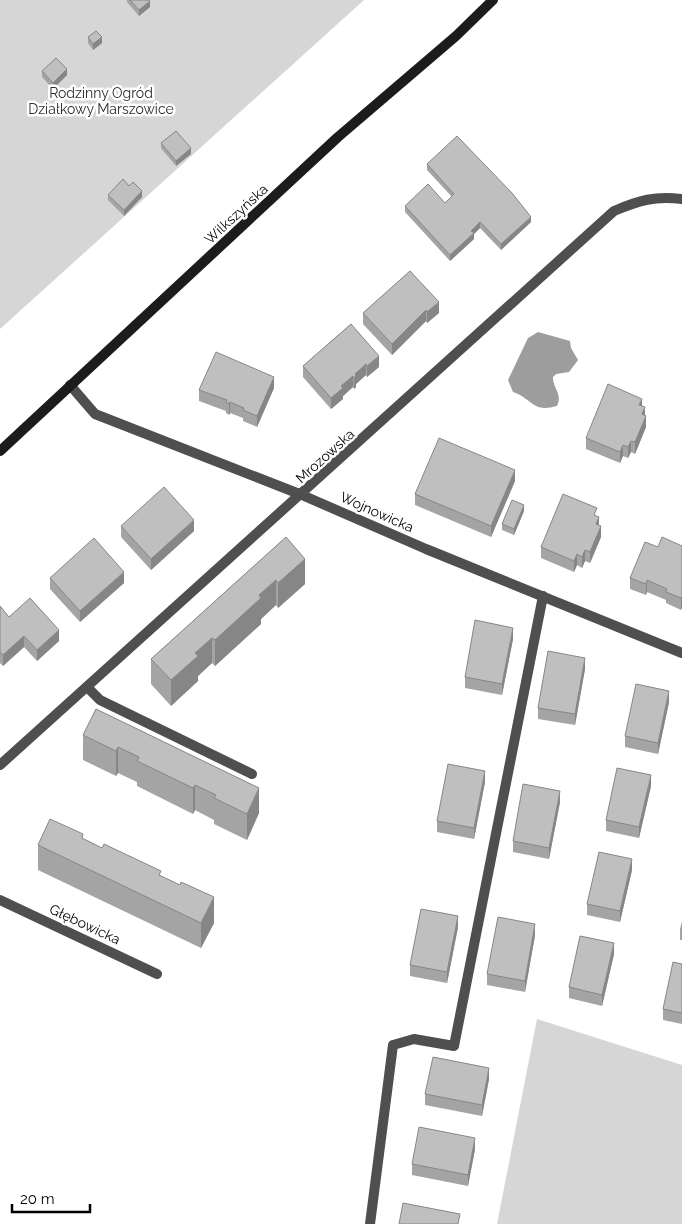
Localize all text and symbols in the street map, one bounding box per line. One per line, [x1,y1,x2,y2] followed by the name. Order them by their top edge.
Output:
[28,85,174,117] park label: Rodzinny Ogród Działkowy Marszowice
[201,181,271,247] street label: Wilkszyńska
[293,426,357,486] street label: Mrozowska
[338,489,416,535] street label: Wojnowicka
[47,901,123,947] street label: Głębowicka
[12,1182,90,1214] scale bar
[20,1190,55,1208] text: 20 m

